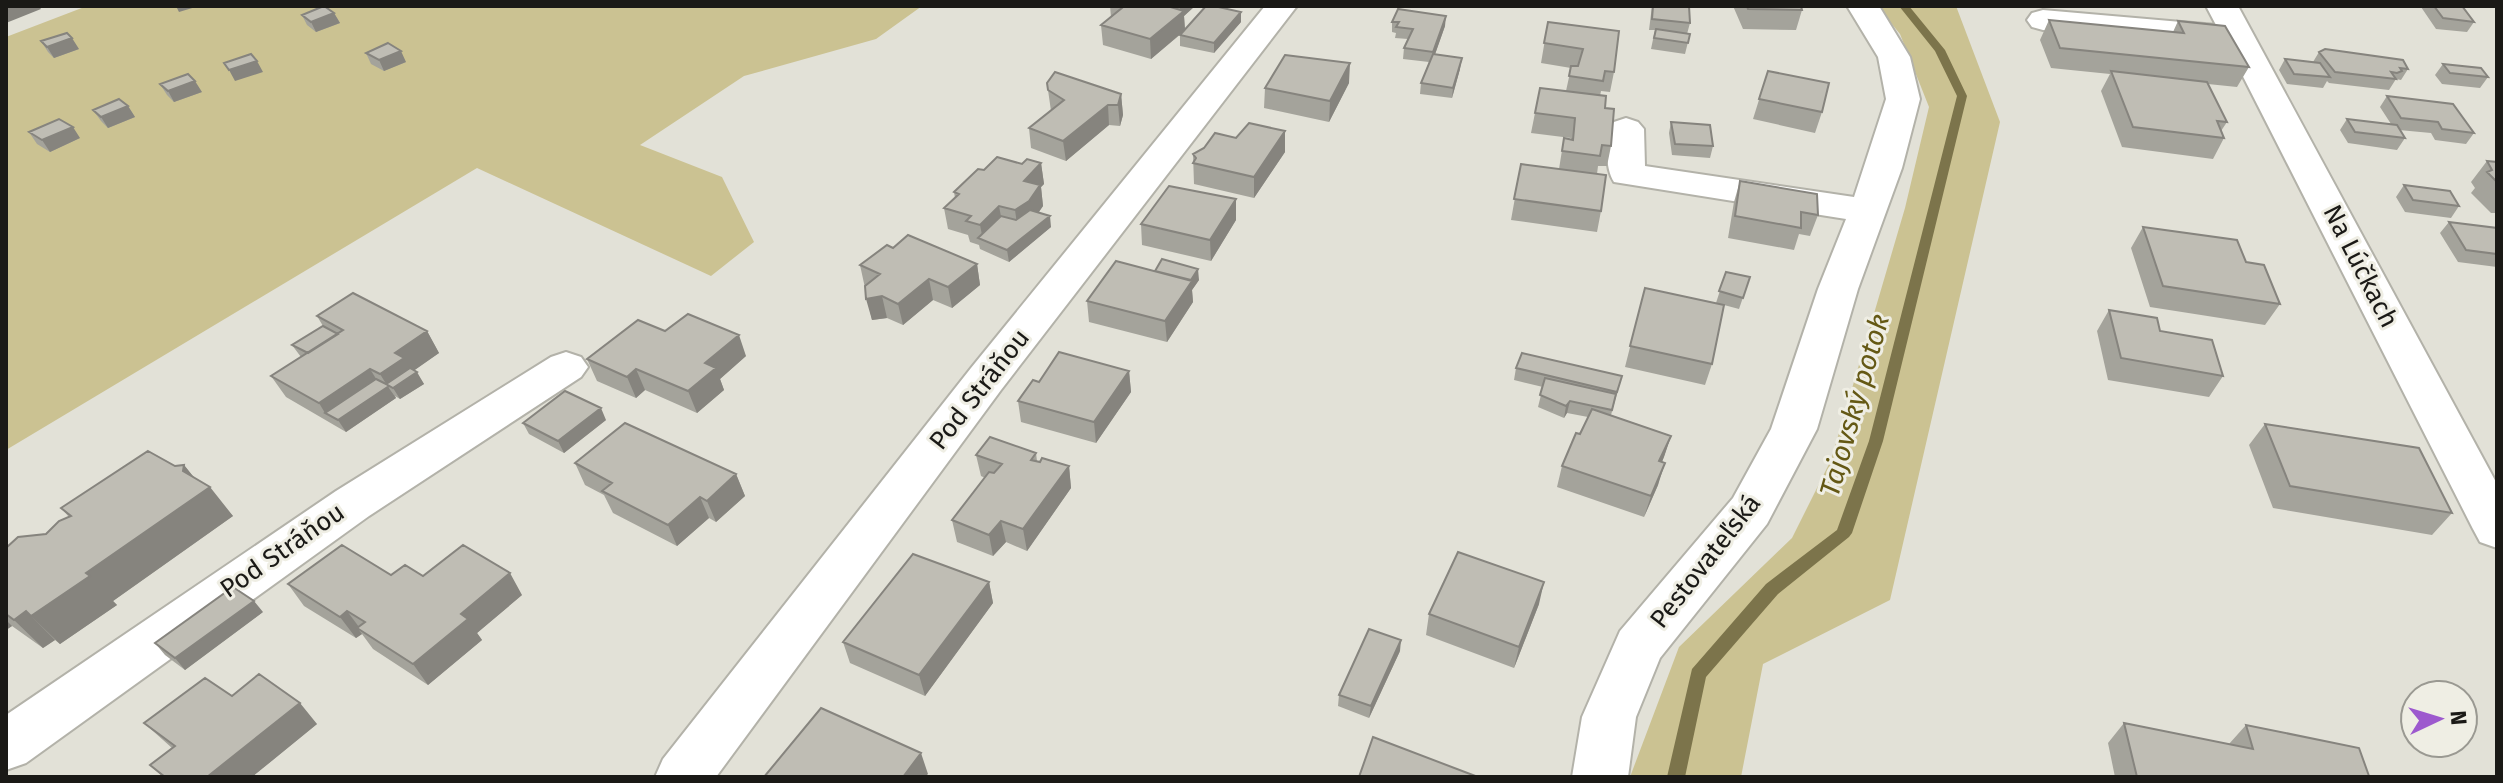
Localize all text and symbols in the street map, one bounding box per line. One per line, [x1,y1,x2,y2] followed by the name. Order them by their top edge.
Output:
[2316,200,2405,333] street label: Na Lúčkach
[1813,310,1896,500] water label: Tajovský potok
[923,323,1036,456] street label: Pod Stráňou
[1644,488,1767,634] street label: Pestovateľská
[214,496,350,604] street label: Pod Stráňou
[2399,679,2479,759] north arrow
[2444,709,2472,726] text: N

